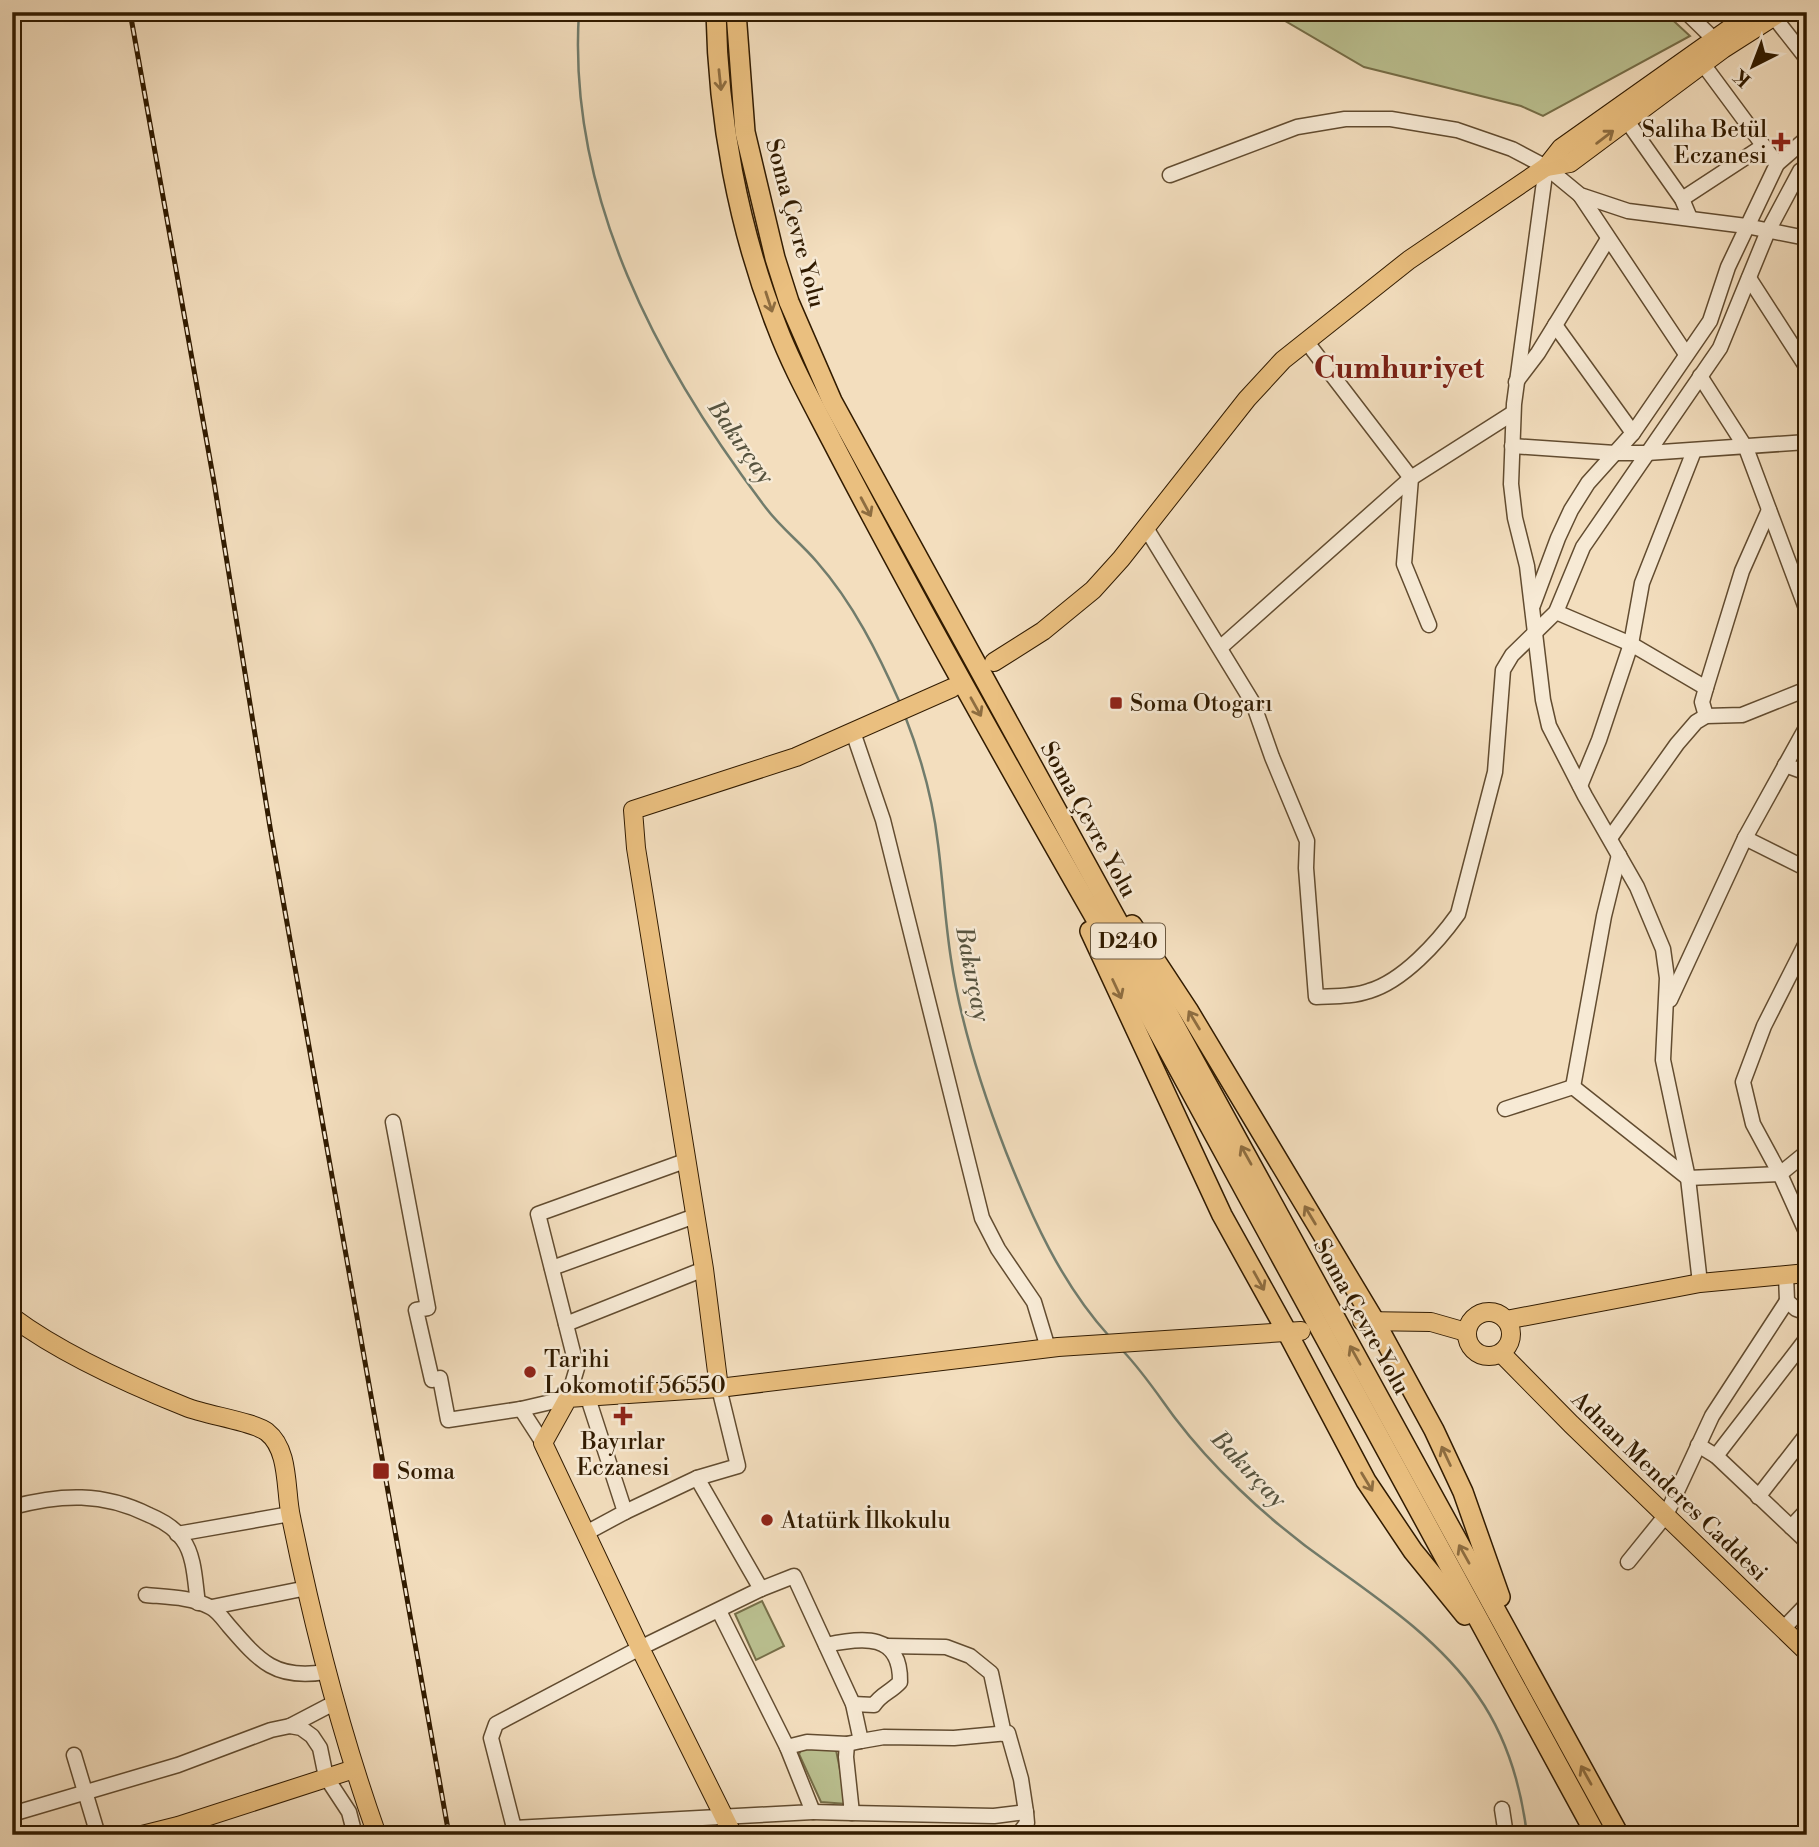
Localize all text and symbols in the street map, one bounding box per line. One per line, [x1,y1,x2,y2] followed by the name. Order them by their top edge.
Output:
[1717,32,1787,102] north arrow
[1728,63,1756,92] text: K
[714,69,727,91] one-way arrow
[1642,116,1767,170] place label: Saliha Betül Eczanesi
[1595,130,1614,144] one-way arrow
[1773,134,1789,150] marker: Saliha Betül Eczanesi
[759,136,831,311] street label: Soma Çevre Yolu
[763,291,776,313] one-way arrow
[1314,350,1485,388] district label: Cumhuriyet
[700,394,780,491] water label: Bakırçay
[860,496,874,517] one-way arrow
[1130,690,1273,718] place label: Soma Otogarı
[1108,695,1124,711] marker: Soma Otogarı
[969,696,983,716] one-way arrow
[1034,737,1142,902] street label: Soma Çevre Yolu
[948,923,996,1024] water label: Bakırçay
[1091,923,1165,958] road number: D240
[1110,978,1124,999] one-way arrow
[1187,1010,1201,1030] one-way arrow
[1239,1145,1252,1166] one-way arrow
[1303,1206,1317,1226] one-way arrow
[1307,1234,1415,1399] street label: Soma Çevre Yolu
[1252,1271,1266,1291] one-way arrow
[1348,1345,1361,1366] one-way arrow
[544,1346,726,1400] place label: Tarihi Lokomotif 56550
[522,1364,538,1380] marker: Tarihi Lokomotif 56550
[1565,1385,1773,1588] street label: Adnan Menderes Caddesi
[615,1408,631,1424] marker: Bayırlar Eczanesi
[1203,1424,1293,1515] water label: Bakırçay
[576,1428,670,1482] place label: Bayırlar Eczanesi
[1439,1446,1452,1467] one-way arrow
[397,1458,455,1486] place label: Soma
[371,1461,391,1481] marker: Soma
[1361,1471,1375,1491] one-way arrow
[780,1505,951,1535] place label: Atatürk İlkokulu
[759,1512,775,1528] marker: Atatürk İlkokulu
[1457,1545,1471,1565] one-way arrow
[1579,1765,1592,1786] one-way arrow

